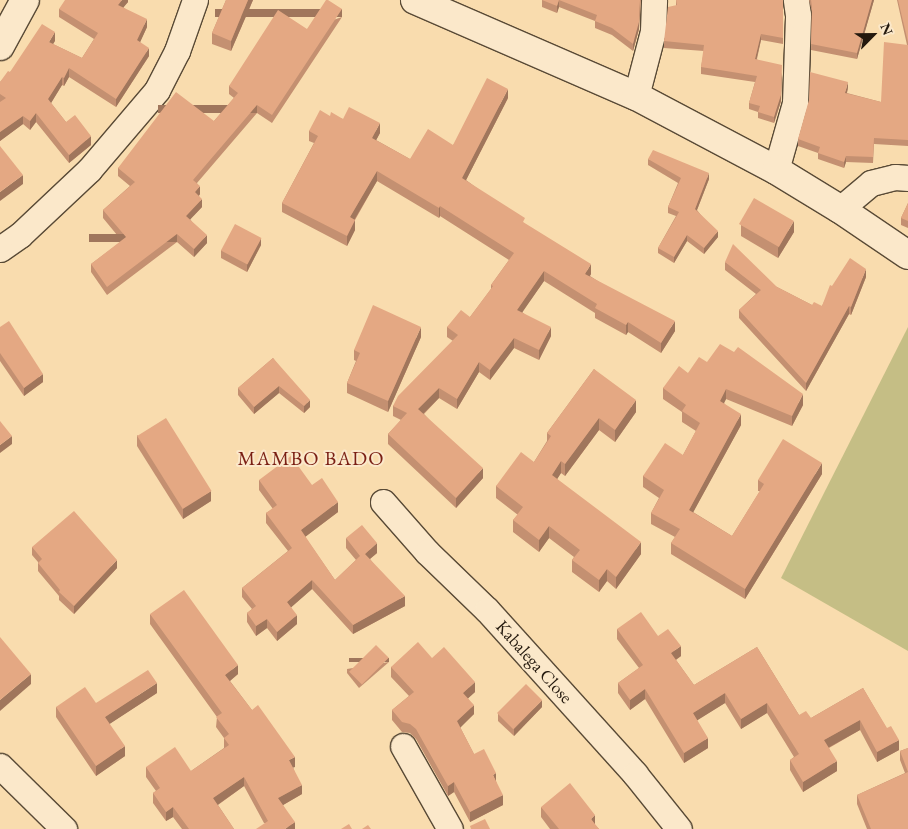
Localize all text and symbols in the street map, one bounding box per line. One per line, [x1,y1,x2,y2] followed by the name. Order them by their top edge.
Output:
[848,10,898,60] north arrow
[876,20,897,38] text: N
[236,446,386,470] district label: MAMBO BADO
[491,616,577,708] street label: Kabalega Close

